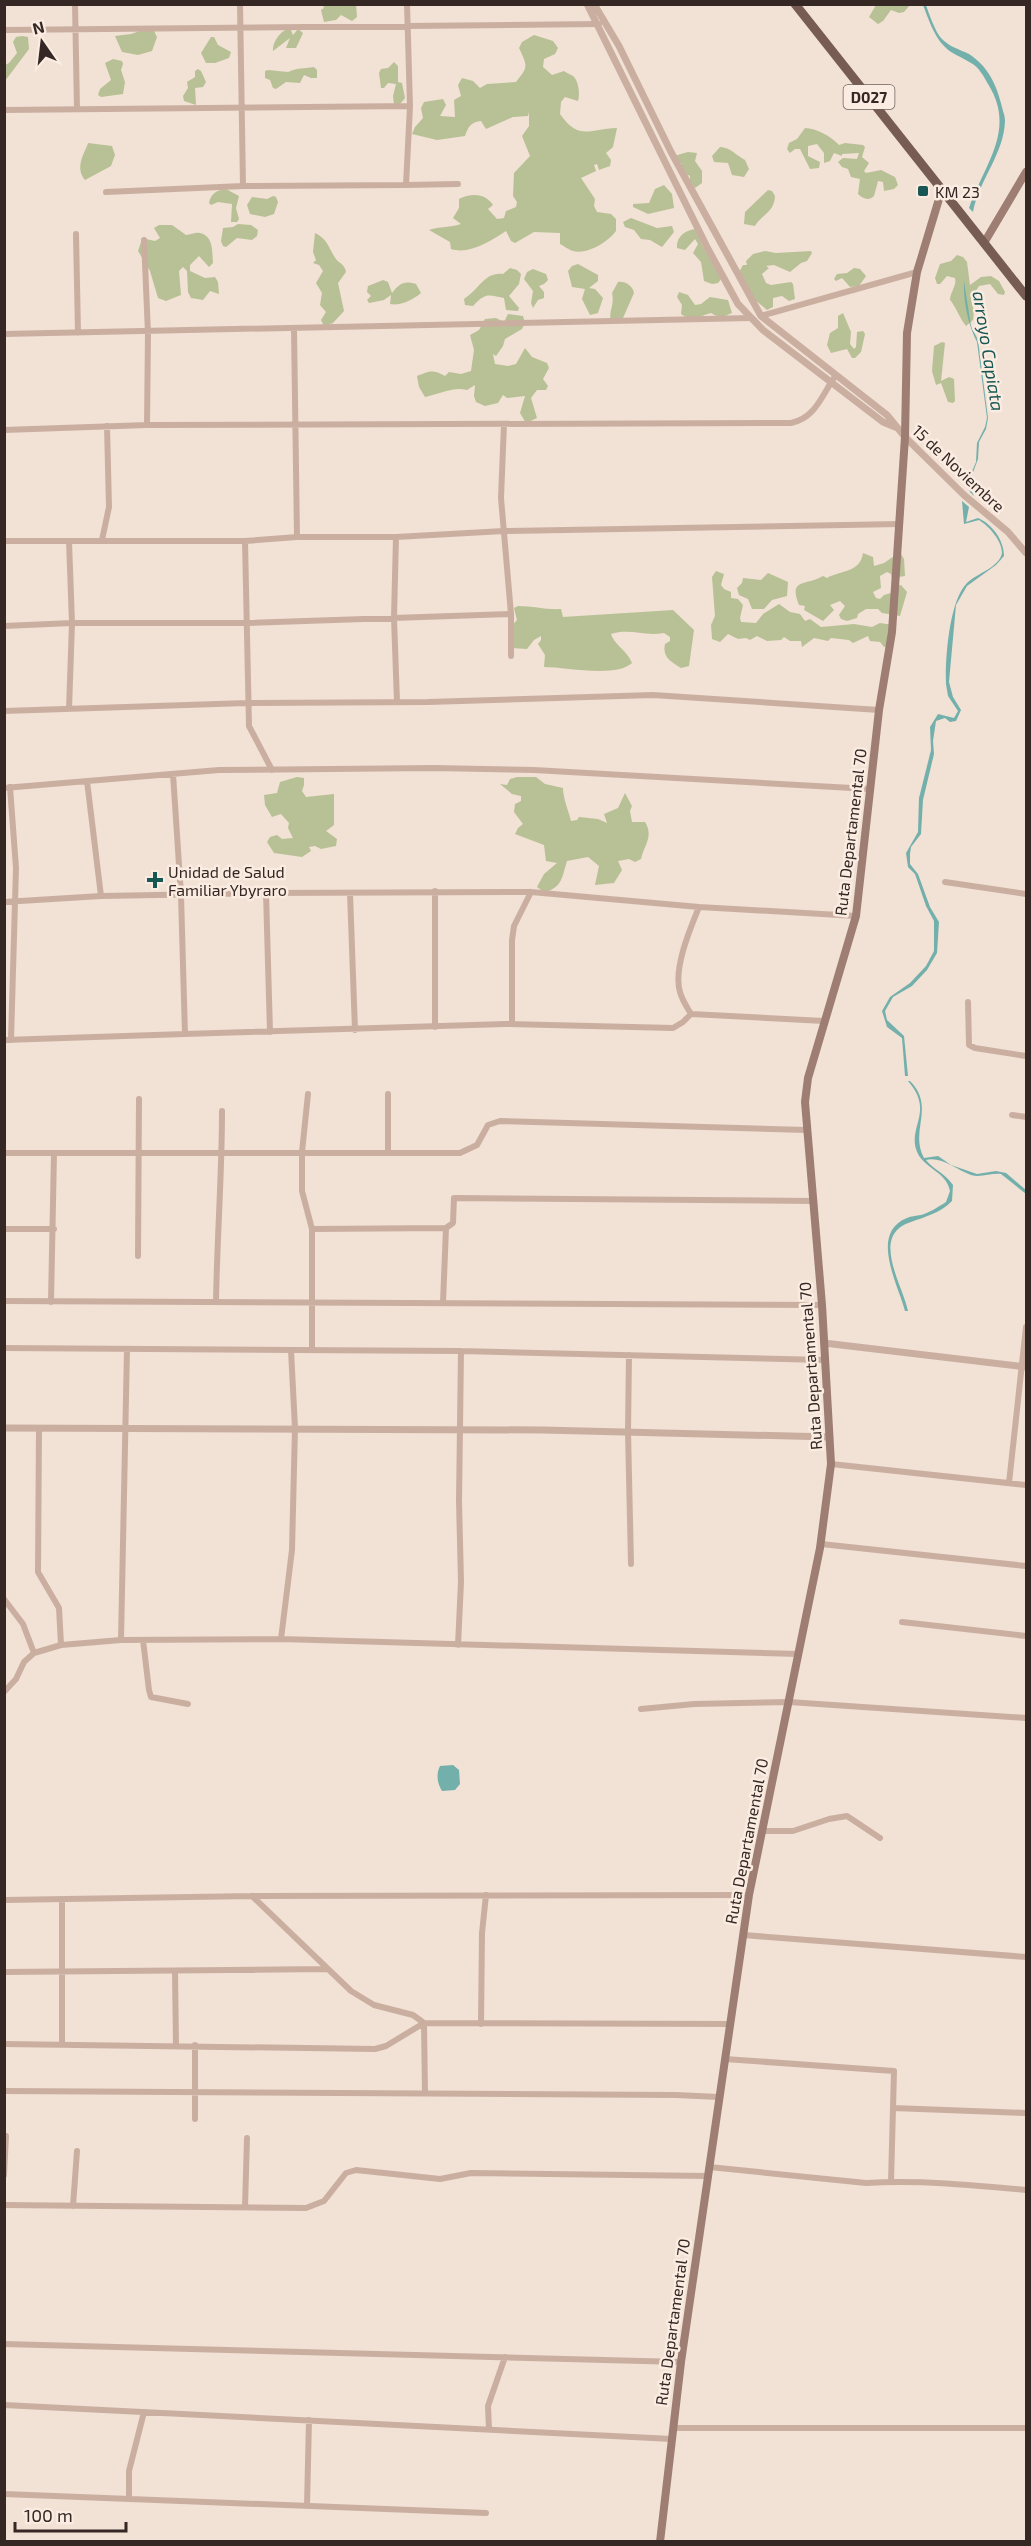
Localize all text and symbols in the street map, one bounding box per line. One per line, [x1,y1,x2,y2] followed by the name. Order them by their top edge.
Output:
[12,12,72,72] north arrow
[30,16,46,38] text: N
[844,85,894,109] road number: D027
[935,182,980,201] place label: KM 23
[916,184,930,198] marker: KM 23
[969,290,1009,412] water label: arroyo Capiata
[909,420,1009,516] street label: 15 de Noviembre
[830,747,870,917] street label: Ruta Departamental 70
[168,862,287,899] place label: Unidad de Salud Familiar Ybyraro
[146,871,164,889] marker: Unidad de Salud Familiar Ybyraro
[795,1281,825,1451] street label: Ruta Departamental 70
[721,1756,771,1926] street label: Ruta Departamental 70
[651,2237,693,2407] street label: Ruta Departamental 70
[15,2495,126,2533] scale bar
[24,2504,73,2526] text: 100 m

